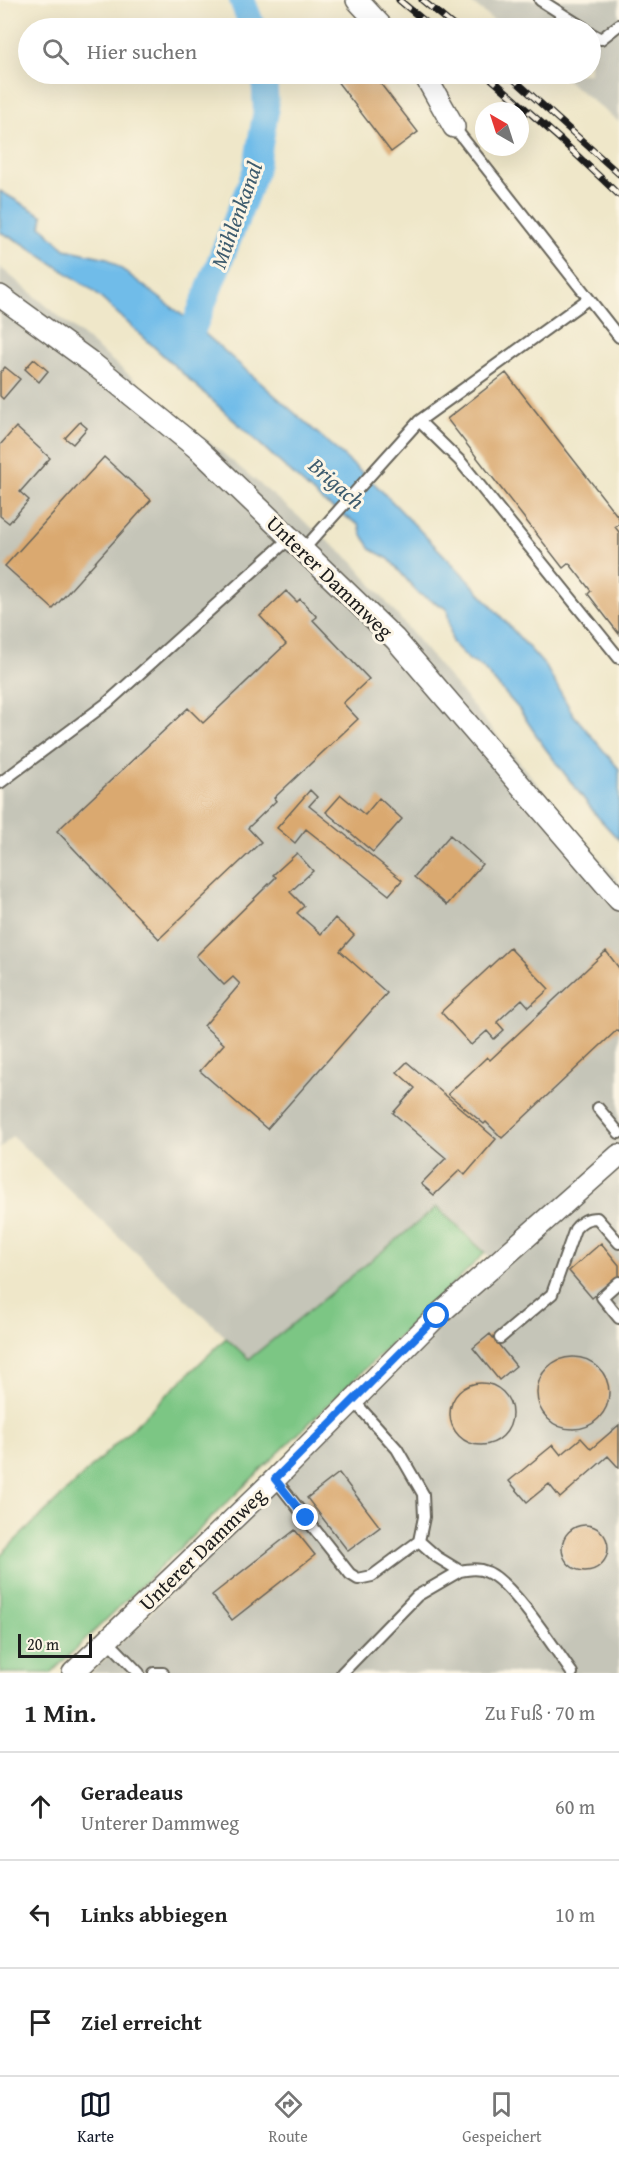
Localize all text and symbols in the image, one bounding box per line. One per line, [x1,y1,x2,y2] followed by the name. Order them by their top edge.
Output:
[18,18,601,84] search box
[39,35,72,68] icon: search
[87,35,197,67] text: Hier suchen
[475,102,529,156] north arrow
[202,157,270,273] water label: Mühlenkanal
[301,449,372,516] water label: Brigach
[259,508,401,646] street label: Unterer Dammweg
[423,1302,449,1328] route start
[131,1480,273,1618] street label: Unterer Dammweg
[292,1504,318,1530] route end
[18,1631,92,1658] scale bar
[27,1632,59,1656] text: 20 m
[24,1693,96,1732] text: 1 Min.
[485,1698,595,1727] text: Zu Fuß · 70 m
[81,1776,183,1808] text: Geradeaus
[24,1790,57,1823] icon: ahead
[555,1792,595,1821] text: 60 m
[81,1808,239,1837] text: Unterer Dammweg
[24,1898,57,1931] icon: left
[81,1898,227,1930] text: Links abbiegen
[555,1900,595,1929] text: 10 m
[24,2006,57,2039] icon: arrive
[81,2006,202,2038] text: Ziel erreicht
[77,2088,114,2148] tab: Karte
[269,2088,308,2148] tab: Route
[462,2088,542,2148] tab: Gespeichert

